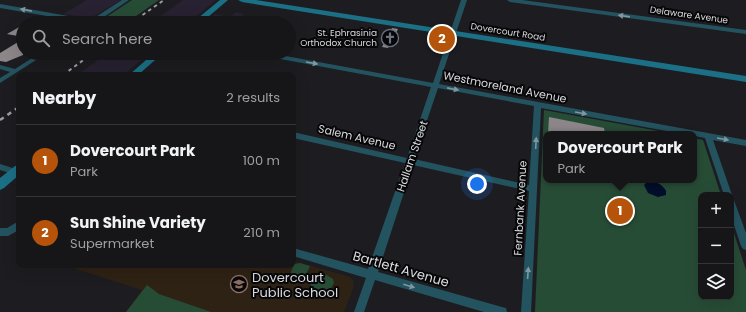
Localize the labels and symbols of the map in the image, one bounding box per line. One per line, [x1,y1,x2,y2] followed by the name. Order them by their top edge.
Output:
[649,4,729,26] street label: Delaware Avenue
[20,7,32,13] one-way arrow
[618,13,630,19] one-way arrow
[470,20,546,44] street label: Dovercourt Road
[429,24,455,54] pin: 2
[300,27,377,49] place label: St. Ephrasinia Orthodox Church
[380,28,400,48] church icon: St. Ephrasinia Orthodox Church
[305,60,318,66] one-way arrow
[442,67,568,107] street label: Westmoreland Avenue
[447,86,459,92] one-way arrow
[575,110,587,116] one-way arrow
[392,118,432,194] street label: Hallam Street
[317,120,397,154] street label: Salem Avenue
[533,136,539,149] one-way arrow
[716,136,729,142] one-way arrow
[510,160,530,256] street label: Fernbank Avenue
[467,174,487,194] your location
[607,196,633,226] pin: 1
[351,246,451,292] street label: Bartlett Avenue
[525,267,532,279] one-way arrow
[252,268,338,302] place label: Dovercourt Public School
[229,274,249,294] school or university icon: Dovercourt Public School
[403,283,415,289] one-way arrow

